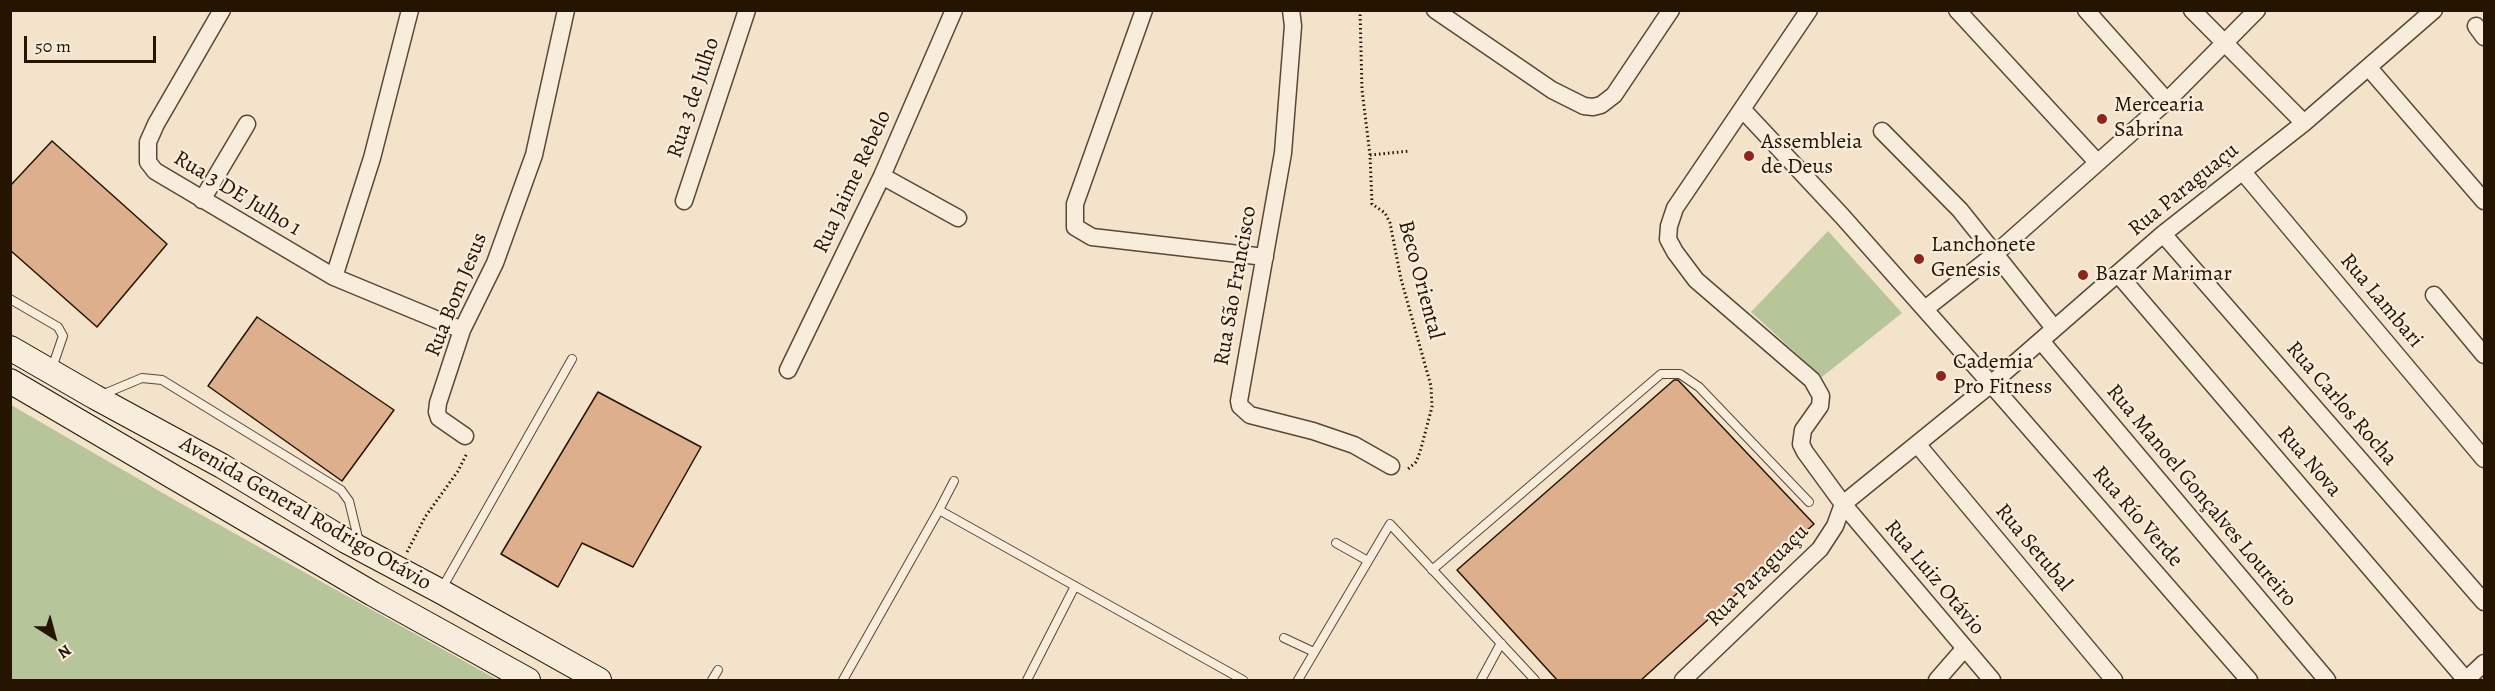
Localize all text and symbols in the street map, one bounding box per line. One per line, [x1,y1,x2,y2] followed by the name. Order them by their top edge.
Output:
[27,24,159,62] scale bar
[35,34,71,58] text: 50 m
[662,34,726,162] street label: Rua 3 de Julho
[2114,93,2204,144] place label: Mercearia Sabrina
[808,106,898,258] street label: Rua Jaime Rebelo
[2095,112,2109,126] marker: Mercearia Sabrina
[1761,130,1863,182] place label: Assembleia de Deus
[2124,138,2244,242] street label: Rua Paraguaçu
[168,146,306,242] street label: Rua 3 DE Julho 1
[1742,149,1756,163] marker: Assembleia de Deus
[1209,204,1263,368] street label: Rua São Francisco
[1391,218,1449,342] street label: Beco Oriental
[420,229,494,361] street label: Rua Bom Jesus
[1931,233,2036,284] place label: Lanchonete Genesis
[2334,248,2428,354] street label: Rua Lambari
[1912,252,1926,266] marker: Lanchonete Genesis
[2095,262,2232,288] place label: Bazar Marimar
[2076,268,2090,282] marker: Bazar Marimar
[2280,336,2402,472] street label: Rua Carlos Rocha
[1953,350,2052,402] place label: Cademia Pro Fitness
[1934,369,1948,383] marker: Cademia Pro Fitness
[2100,379,2302,613] street label: Rua Manoel Gonçalves Loureiro
[2271,421,2347,503] street label: Rua Nova
[174,431,436,597] street label: Avenida General Rodrigo Otávio
[2086,461,2188,573] street label: Rua Río Verde
[1989,499,2077,597] street label: Rua Setubal
[1878,515,1990,641] street label: Rua Luiz Otávio
[1701,519,1815,633] street label: Rua Paraguaçu
[24,607,84,667] north arrow
[53,639,76,664] text: N

